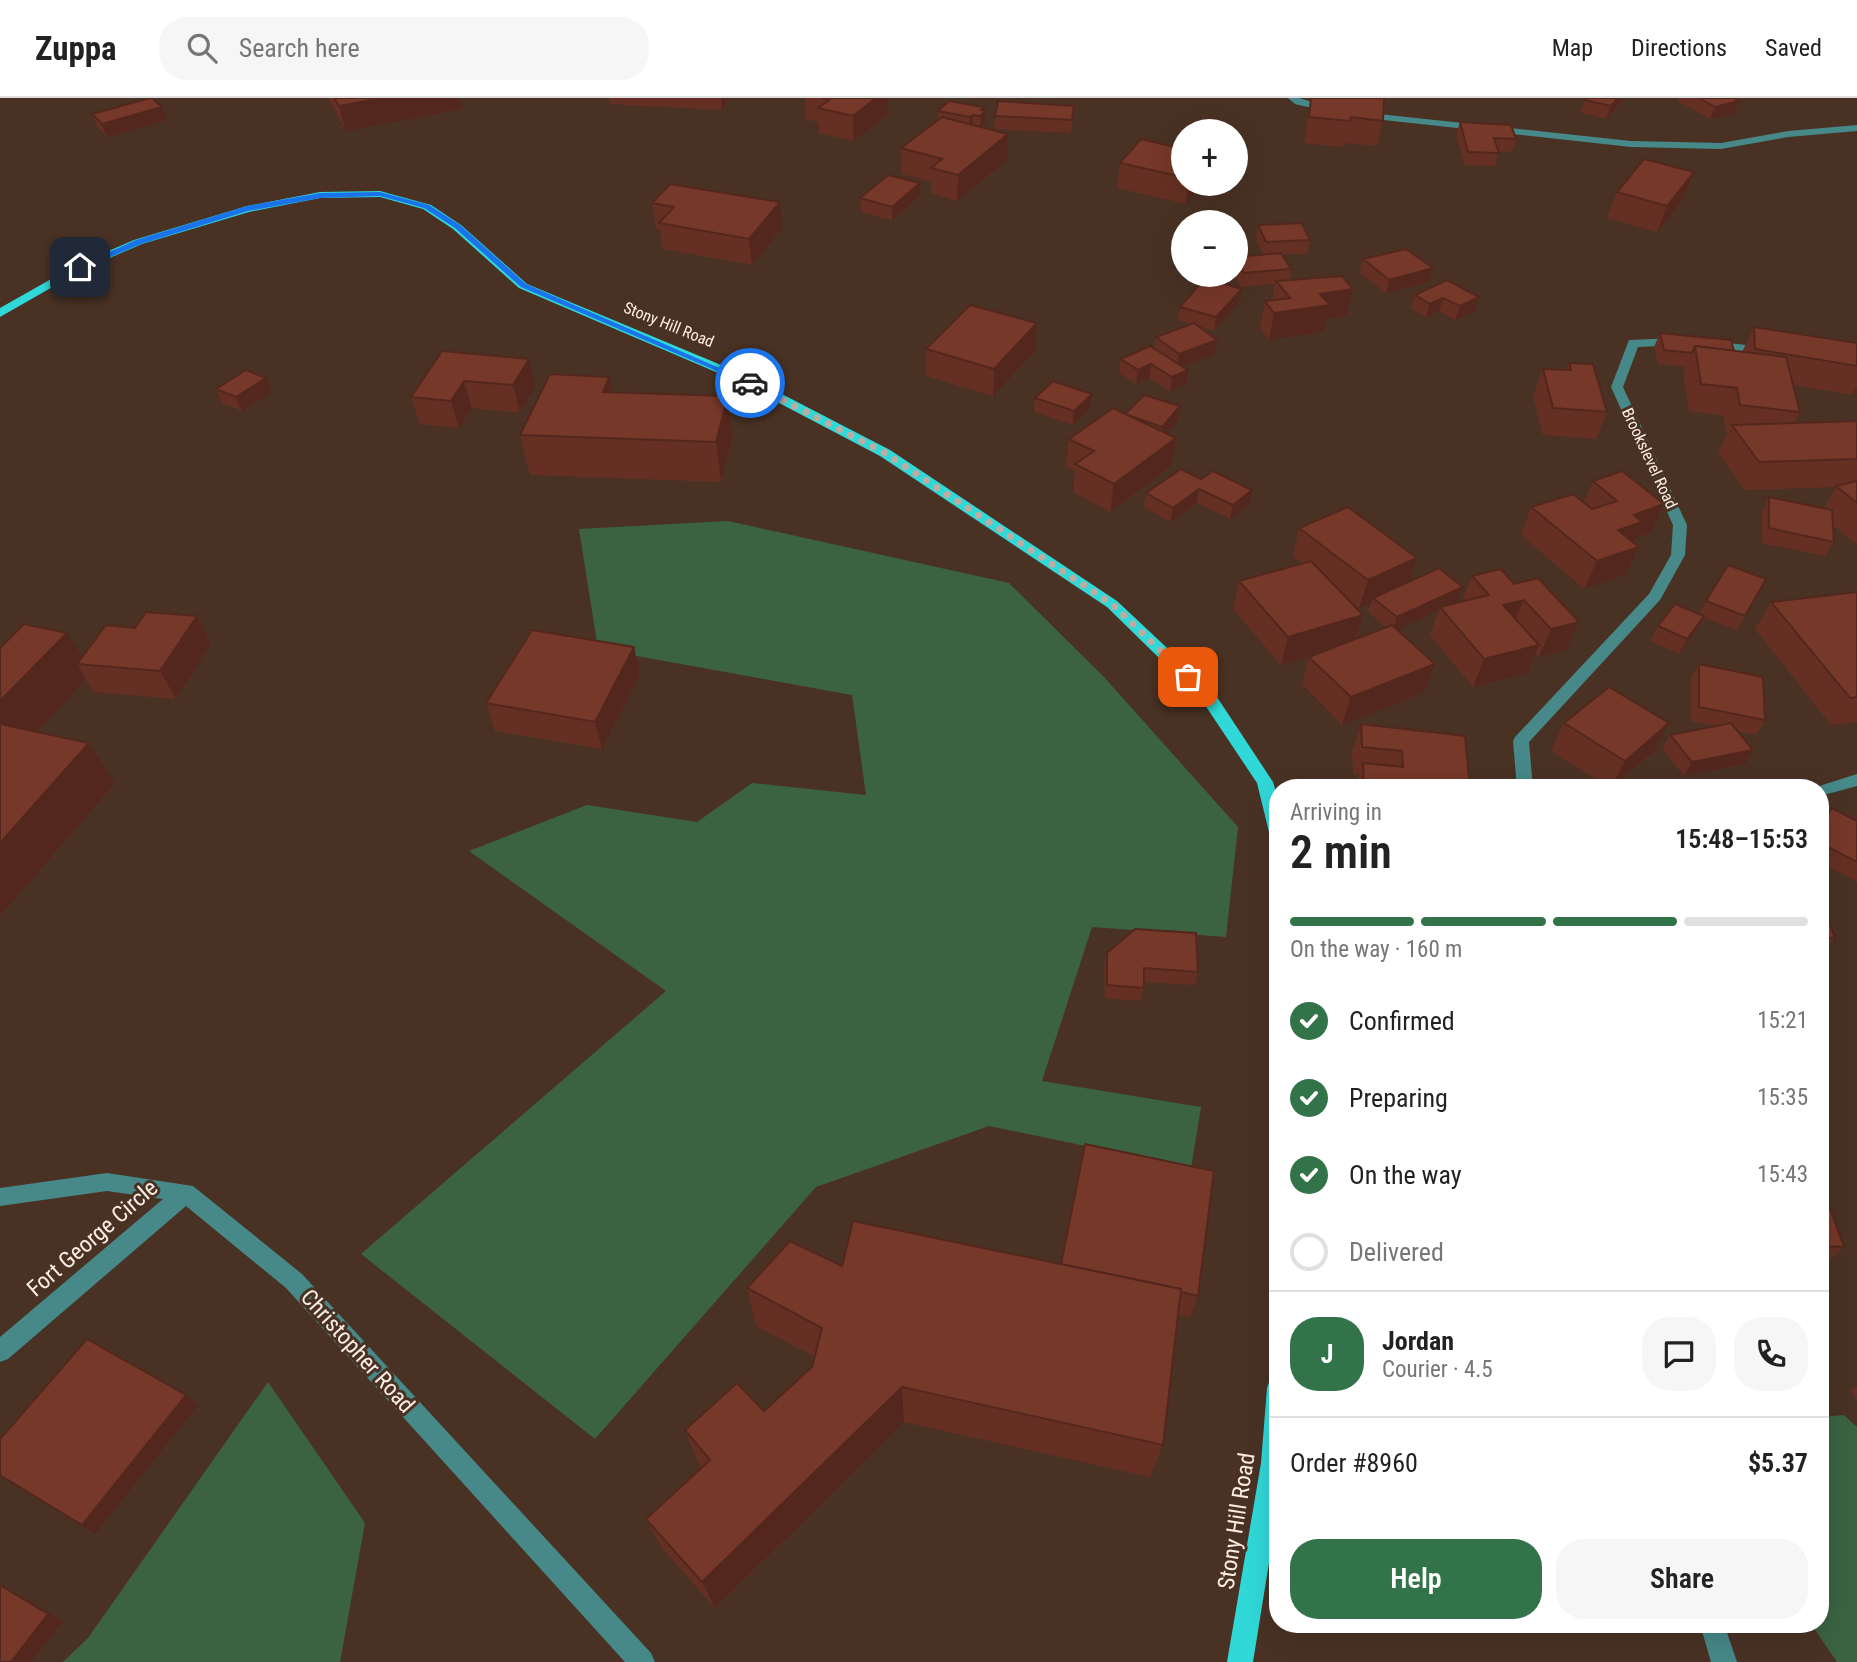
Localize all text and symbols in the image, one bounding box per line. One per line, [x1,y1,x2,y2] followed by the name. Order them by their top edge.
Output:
[159,17,649,80] search box
[35,29,117,68] text: Zuppa
[183,29,221,67] icon: search
[239,33,360,63] text: Search here
[1552,34,1593,62] text: Map
[1631,34,1727,62] text: Directions
[1765,34,1822,62] text: Saved
[1171,119,1248,287] map controls
[1171,119,1248,196] button: +
[1171,210,1248,287] button: −
[50,237,110,297] pin
[61,248,99,286] icon: home
[621,298,717,351] street label: Stony Hill Road
[715,348,785,418] courier
[731,364,769,402] icon: car
[1618,405,1681,512] street label: Brookslevel Road
[1158,647,1218,707] pin
[1169,658,1207,696] icon: bag
[1290,799,1382,826] text: Arriving in
[1675,824,1808,854] text: 15:48–15:53
[1290,825,1392,879] text: 2 min
[1290,936,1462,963] text: On the way · 160 m
[1290,1002,1328,1040] icon: check
[1349,1006,1455,1036] text: Confirmed
[1757,1007,1808,1034] text: 15:21
[1290,1079,1328,1117] icon: check
[1349,1083,1448,1113] text: Preparing
[1757,1084,1808,1111] text: 15:35
[1290,1156,1328,1194] icon: check
[1349,1160,1462,1190] text: On the way
[1757,1161,1808,1188] text: 15:43
[22,1174,163,1302] street label: Fort George Circle
[1349,1237,1444,1267] text: Delivered
[295,1284,420,1419] street label: Christopher Road
[1642,1317,1716,1391] button: chat
[1734,1317,1808,1391] button: phone
[1382,1326,1454,1356] text: Jordan
[1321,1339,1333,1369] text: J
[1382,1356,1493,1383] text: Courier · 4.5
[1290,1448,1418,1478] text: Order #8960
[1748,1448,1808,1478] text: $5.37
[1212,1451,1261,1591] street label: Stony Hill Road
[1290,1539,1542,1619] button: Help
[1556,1539,1808,1619] button: Share

